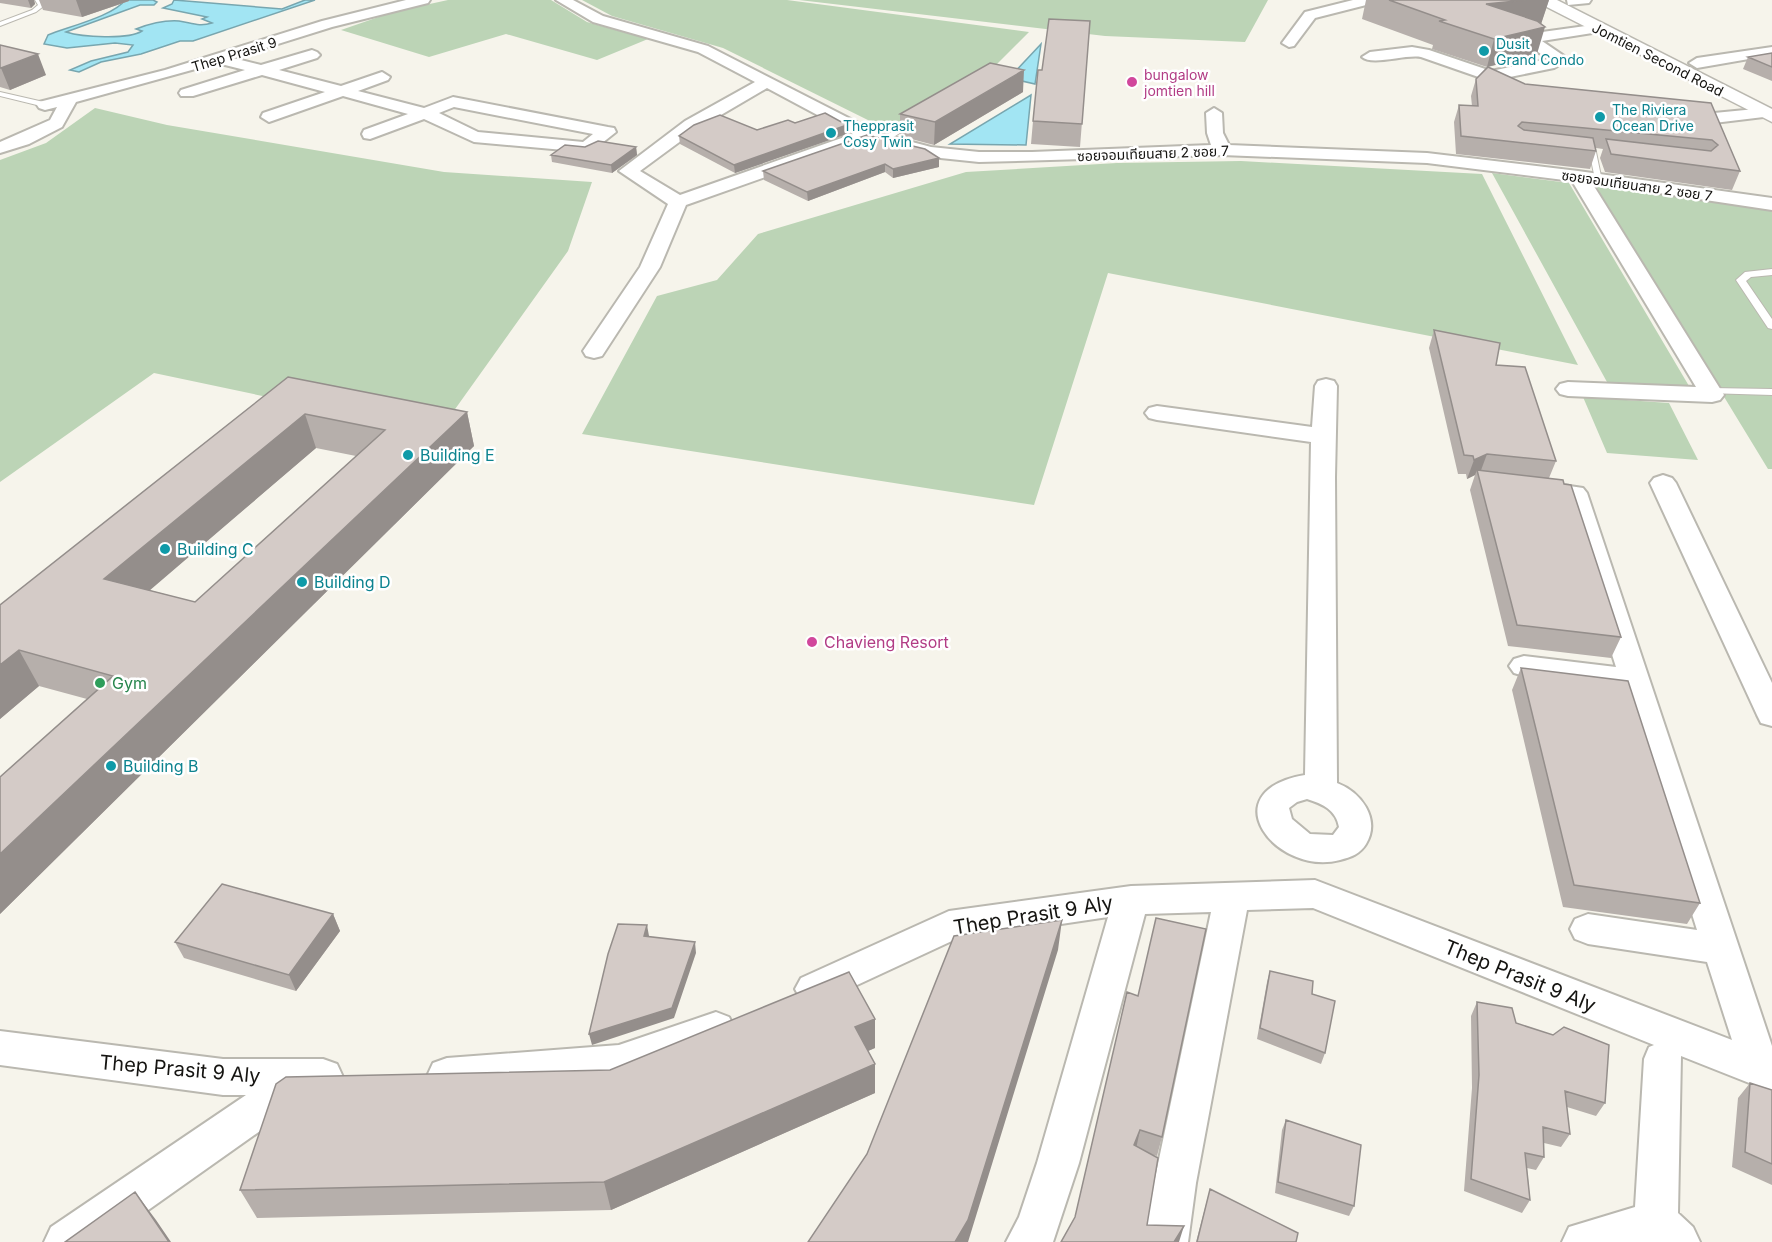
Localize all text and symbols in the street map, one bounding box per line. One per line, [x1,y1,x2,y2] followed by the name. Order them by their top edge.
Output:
[1590,18,1726,100] street label: Jomtien Second Road
[189,33,279,75] street label: Thep Prasit 9
[1496,35,1584,68] place label: Dusit Grand Condo
[1477,44,1491,58] marker: Dusit Grand Condo
[1143,66,1215,99] place label: bungalow jomtien hill
[1125,75,1139,89] marker: bungalow jomtien hill
[1612,101,1694,134] place label: The Riviera Ocean Drive
[1593,110,1607,124] marker: The Riviera Ocean Drive
[843,117,915,150] place label: Thepprasit Cosy Twin
[824,126,838,140] marker: Thepprasit Cosy Twin
[1077,142,1229,164] street label: ซอยจอมเทียนสาย 2 ซอย 7
[1560,166,1714,204] street label: ซอยจอมเทียนสาย 2 ซอย 7
[420,445,495,465] place label: Building E
[401,448,415,462] marker: Building E
[177,539,254,559] place label: Building C
[158,542,172,556] marker: Building C
[314,572,391,592] place label: Building D
[295,575,309,589] marker: Building D
[824,632,949,652] place label: Chavieng Resort
[805,635,819,649] marker: Chavieng Resort
[112,673,147,693] place label: Gym
[93,676,107,690] marker: Gym
[123,756,199,776] place label: Building B
[104,759,118,773] marker: Building B
[951,891,1115,939] street label: Thep Prasit 9 Aly
[1441,935,1599,1017] street label: Thep Prasit 9 Aly
[99,1050,261,1088] street label: Thep Prasit 9 Aly

